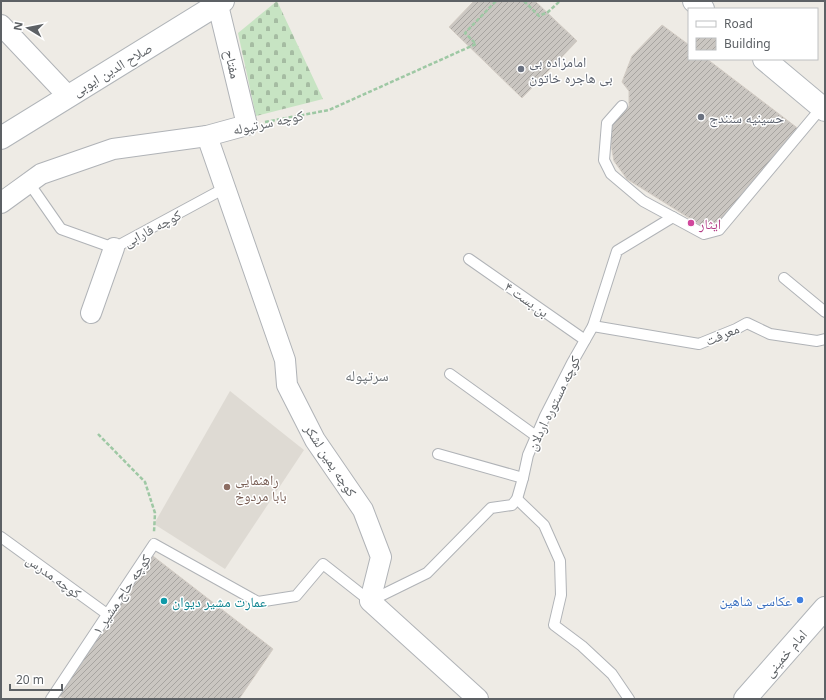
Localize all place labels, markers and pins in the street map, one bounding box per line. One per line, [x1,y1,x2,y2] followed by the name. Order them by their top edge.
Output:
[529,52,613,87] place label: امامزاده بی بی هاجره خاتون
[516,64,526,74] marker: امامزاده بی بی هاجره خاتون
[709,108,784,128] place label: حسینیه سنندج
[696,112,706,122] marker: حسینیه سنندج
[698,214,721,233] place label: ایثار
[686,218,696,228] marker: ایثار
[235,470,287,506] place label: راهنمایی بابا مردوخ
[222,482,232,492] marker: راهنمایی بابا مردوخ
[719,591,792,610] place label: عکاسی شاهین
[172,592,267,611] place label: عمارت مشیر دیوان
[795,595,805,605] marker: عکاسی شاهین
[159,596,169,606] marker: عمارت مشیر دیوان

